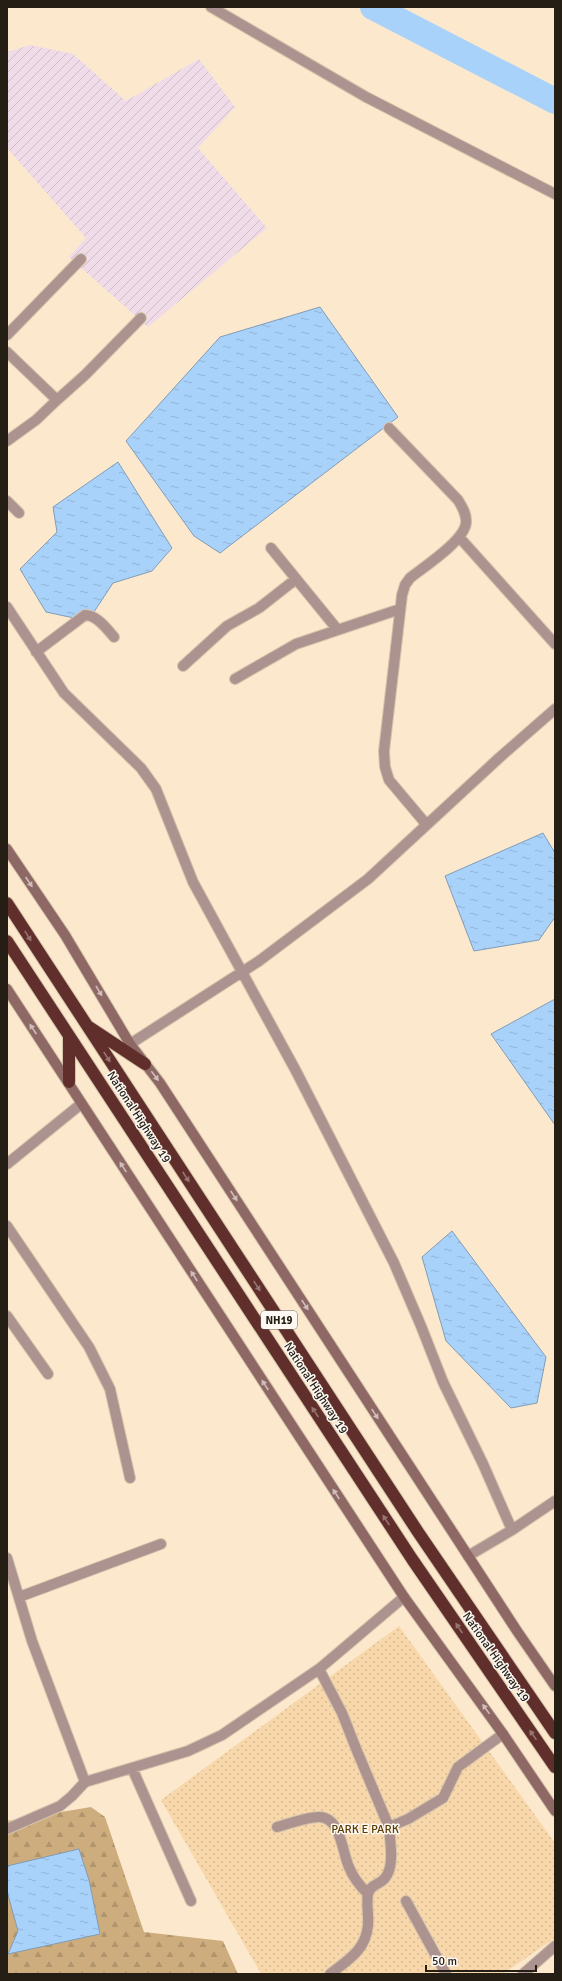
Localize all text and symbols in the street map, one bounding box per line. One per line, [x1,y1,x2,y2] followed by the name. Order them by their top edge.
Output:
[25,876,33,887] one-way arrow
[24,931,32,941] one-way arrow
[96,985,103,997] one-way arrow
[30,1023,37,1035] one-way arrow
[103,1052,111,1062] one-way arrow
[103,1069,174,1166] street label: National Highway 19
[150,1071,158,1081] one-way arrow
[119,1162,127,1173] one-way arrow
[182,1172,190,1182] one-way arrow
[230,1190,237,1202] one-way arrow
[190,1271,198,1281] one-way arrow
[253,1281,261,1291] one-way arrow
[301,1299,308,1311] one-way arrow
[261,1311,297,1329] road number: NH19
[280,1340,351,1437] street label: National Highway 19
[261,1380,269,1390] one-way arrow
[311,1406,318,1418] one-way arrow
[372,1408,379,1420] one-way arrow
[332,1489,340,1499] one-way arrow
[383,1514,390,1526] one-way arrow
[459,1609,532,1705] street label: National Highway 19
[455,1623,463,1633] one-way arrow
[482,1704,490,1715] one-way arrow
[529,1730,537,1740] one-way arrow
[331,1822,399,1837] park label: PARK E PARK
[426,1947,536,1973] scale bar
[432,1954,457,1969] text: 50 m

